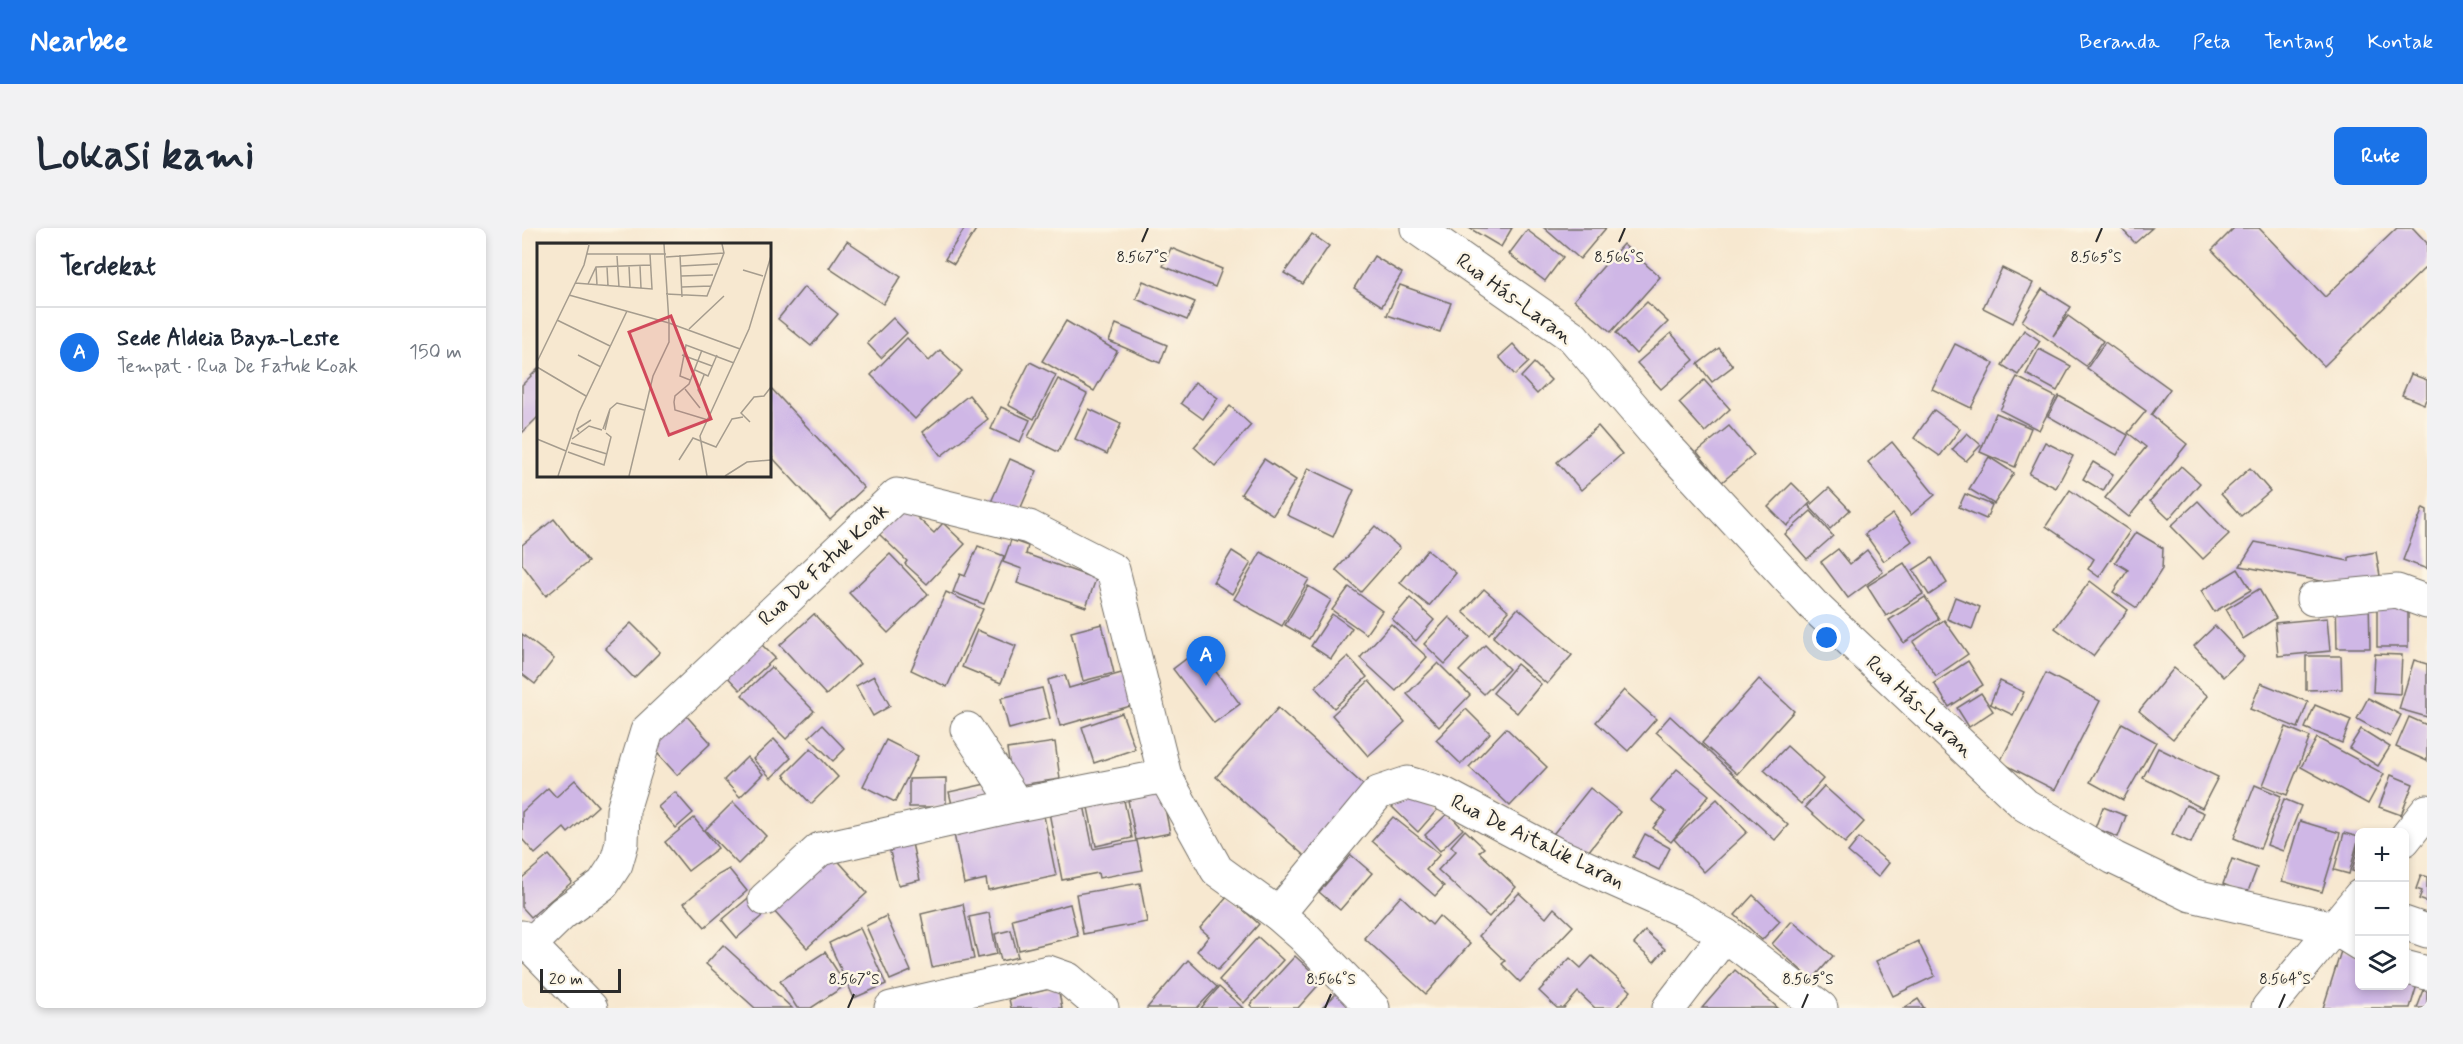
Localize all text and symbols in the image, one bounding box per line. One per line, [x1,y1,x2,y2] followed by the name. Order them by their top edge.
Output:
[30,24,128,61] text: Nearbee
[2079,28,2160,56] text: Beranda
[2193,28,2231,56] text: Peta
[2264,28,2334,56] text: Tentang
[2367,28,2433,56] text: Kontak
[2334,127,2427,185] button: Rute
[36,129,255,184] text: Lokasi kami
[537,243,771,477] inset map
[1450,247,1579,351] street label: Rua Hás-Laran
[1116,248,1168,268] text: 8.567°S
[1594,248,1644,268] text: 8.566°S
[2070,248,2122,268] text: 8.565°S
[60,250,156,284] text: Terdekat
[117,325,340,353] text: Sede Aldeia Baya-Leste
[73,339,86,366] text: A
[409,339,462,366] text: 150 m
[117,353,358,380] text: Tempat · Rua De Fatuk Koak
[752,497,895,633] street label: Rua De Fatuk Koak
[1812,623,1841,652] your location
[1186,636,1226,686] pin: A
[1859,649,1980,765] street label: Rua Hás-Laran
[1446,788,1629,896] street label: Rua De Aitalik Laran
[2355,828,2409,990] map controls
[2355,828,2409,882] button: +
[2355,882,2409,936] button: −
[2355,936,2409,990] button: layers
[540,966,621,994] scale bar
[549,969,583,990] text: 20 m
[828,970,880,990] text: 8.567°S
[1306,970,1356,990] text: 8.566°S
[1782,970,1834,990] text: 8.565°S
[2259,970,2311,990] text: 8.564°S

